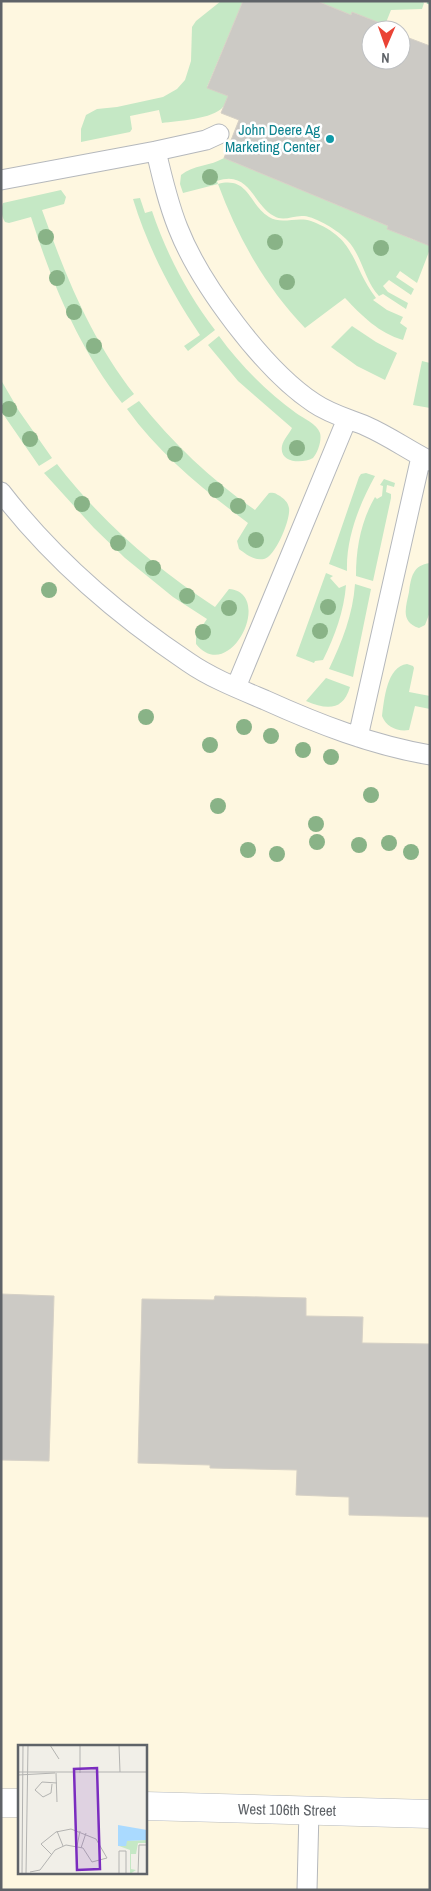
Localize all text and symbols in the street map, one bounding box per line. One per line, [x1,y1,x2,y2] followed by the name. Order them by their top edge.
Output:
[361,20,411,70] north arrow
[381,49,390,67] text: N
[225,119,320,157] place label: John Deere Ag Marketing Center
[324,133,336,145] marker: John Deere Ag Marketing Center
[18,1745,146,1874] inset map
[238,1798,337,1821] street label: West 106th Street

